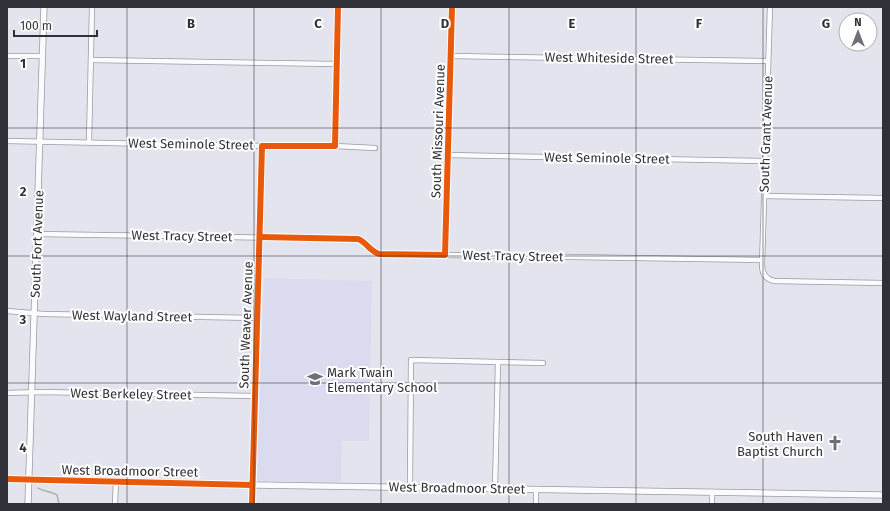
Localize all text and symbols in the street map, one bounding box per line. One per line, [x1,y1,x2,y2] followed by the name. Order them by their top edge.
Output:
[14,12,97,38] scale bar
[838,12,878,52] north arrow
[187,16,195,31] text: B
[314,16,322,31] text: C
[441,16,450,31] text: D
[569,16,576,31] text: E
[696,16,703,31] text: F
[822,16,830,31] text: G
[854,16,862,29] text: N
[20,19,52,33] text: 100 m
[544,49,674,67] street label: West Whiteside Street
[20,56,26,71] text: 1
[428,64,448,198] street label: South Missouri Avenue
[756,75,776,193] street label: South Grant Avenue
[128,135,254,153] street label: West Seminole Street
[544,149,670,167] street label: West Seminole Street
[20,184,27,199] text: 2
[28,190,46,298] street label: South Fort Avenue
[131,228,233,244] street label: West Tracy Street
[462,248,564,264] street label: West Tracy Street
[236,261,256,389] street label: South Weaver Avenue
[72,307,193,325] street label: West Wayland Street
[19,312,27,327] text: 3
[327,365,437,395] place label: Mark Twain Elementary School
[306,370,324,388] school or university icon: Mark Twain Elementary School
[70,385,192,403] street label: West Berkeley Street
[737,429,823,459] place label: South Haven Baptist Church
[826,434,844,452] church icon: South Haven Baptist Church
[19,440,27,455] text: 4
[61,462,199,480] street label: West Broadmoor Street
[388,479,526,497] street label: West Broadmoor Street

